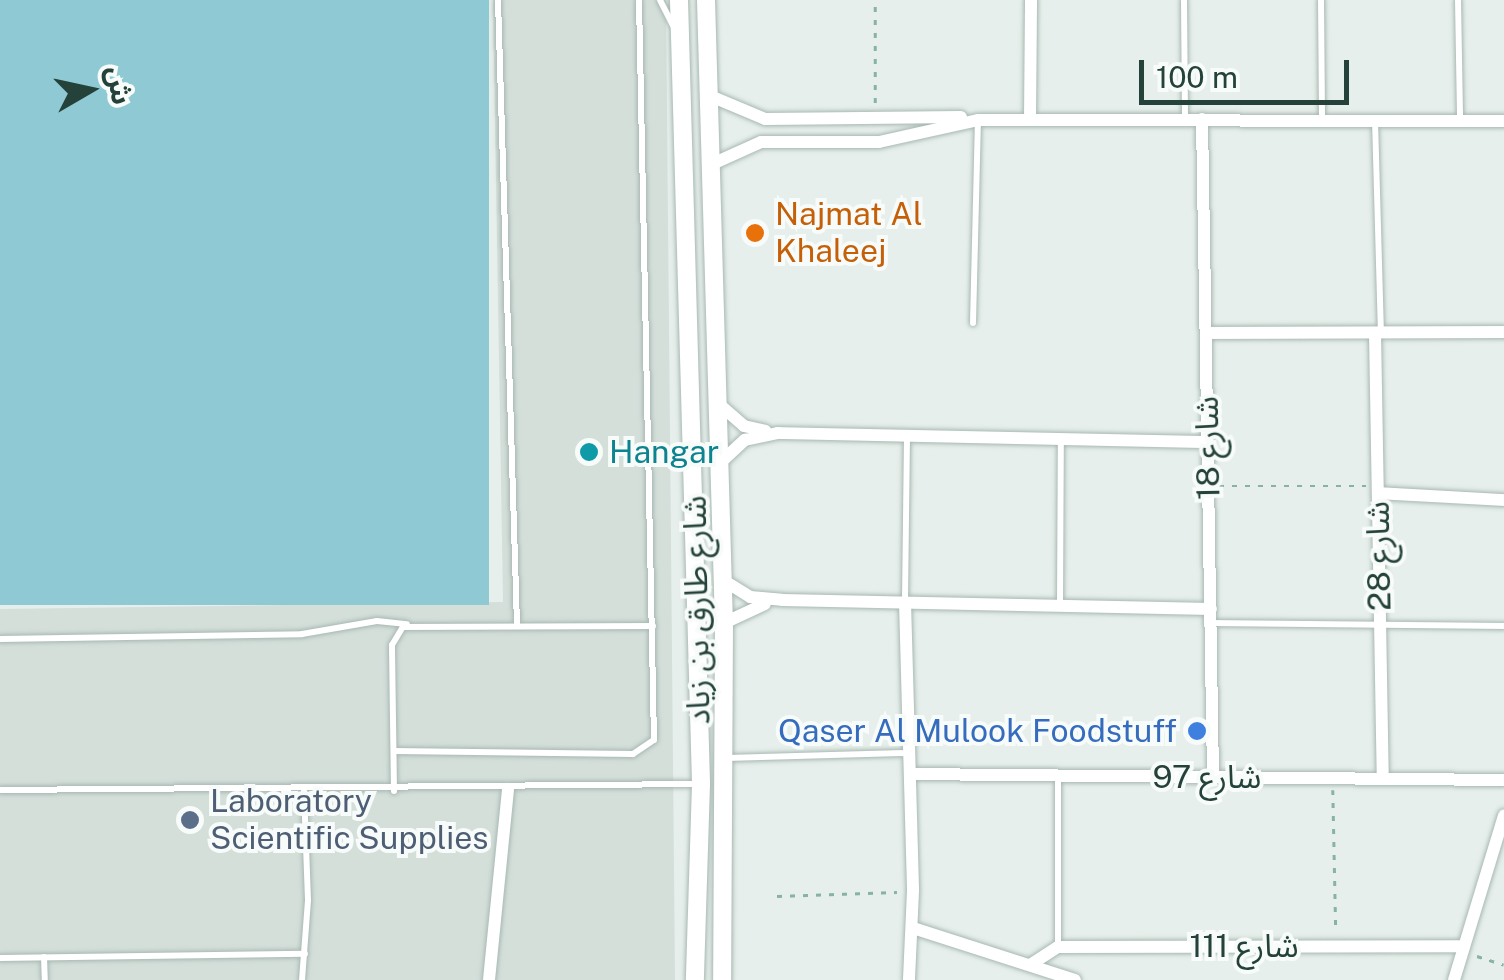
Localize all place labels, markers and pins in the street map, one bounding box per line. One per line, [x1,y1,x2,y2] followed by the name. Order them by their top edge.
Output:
[775,196,923,271] place label: Najmat Al Khaleej
[744,222,766,244] marker: Najmat Al Khaleej
[609,433,719,471] place label: Hangar
[578,441,600,463] marker: Hangar
[778,712,1177,750] place label: Qaser Al Mulook Foodstuff
[1186,720,1208,742] marker: Qaser Al Mulook Foodstuff
[210,783,489,858] place label: Laboratory Scientific Supplies
[179,809,201,831] marker: Laboratory Scientific Supplies

